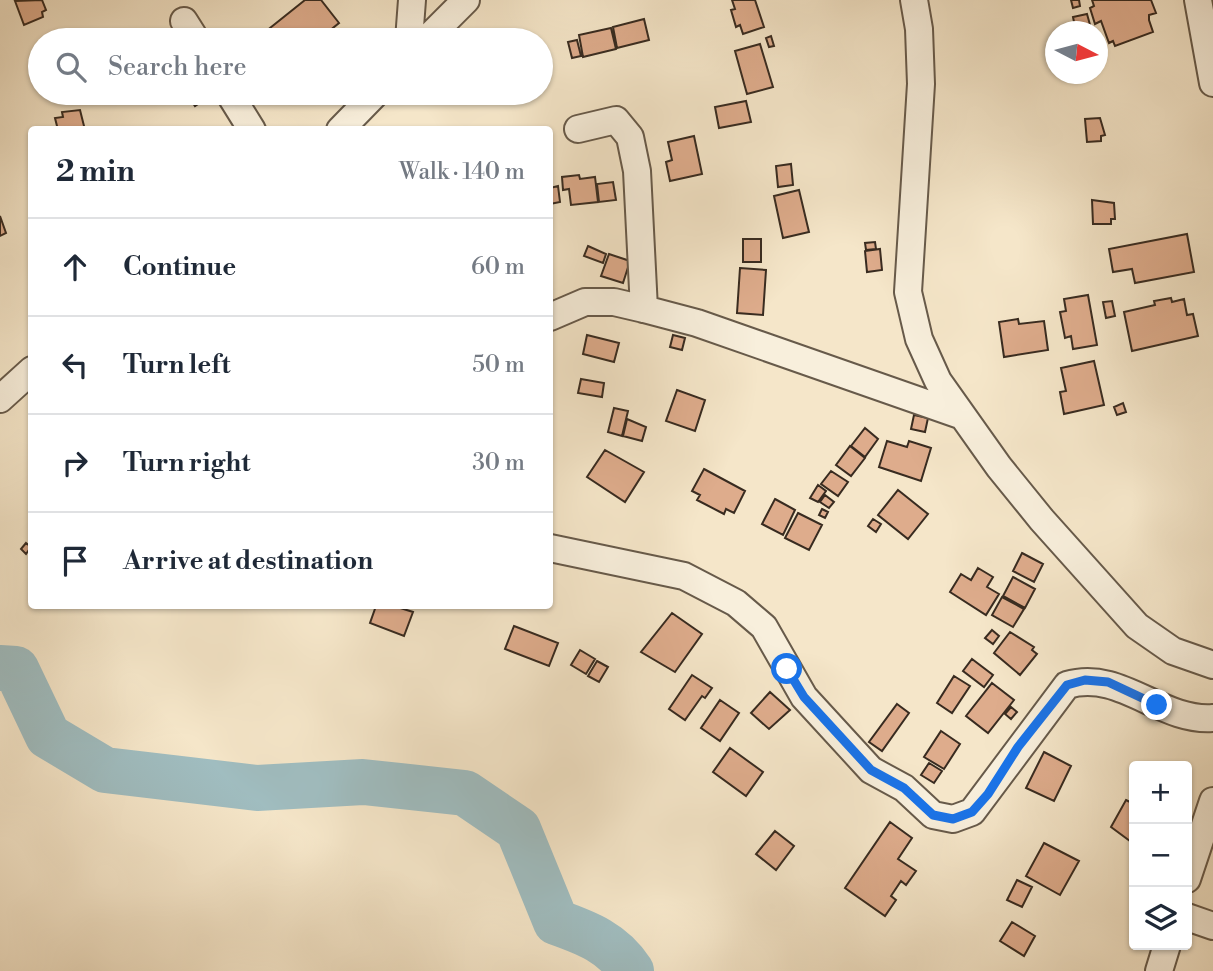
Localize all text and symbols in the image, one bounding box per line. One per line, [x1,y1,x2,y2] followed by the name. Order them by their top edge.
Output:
[1045,21,1108,84] north arrow
[28,28,553,105] search box
[52,48,90,86] icon: search
[108,51,247,83] text: Search here
[56,153,135,191] text: 2 min
[399,158,525,186] text: Walk · 140 m
[56,248,94,286] icon: ahead
[123,251,236,283] text: Continue
[471,253,525,281] text: 60 m
[56,346,94,384] icon: left
[123,349,231,381] text: Turn left
[472,351,525,379] text: 50 m
[56,444,94,482] icon: right
[123,447,251,479] text: Turn right
[472,449,525,477] text: 30 m
[56,542,94,580] icon: arrive
[123,545,373,577] text: Arrive at destination
[771,653,802,684] route start
[1141,689,1172,720] route end
[1129,761,1192,950] map controls
[1129,761,1192,824] button: +
[1129,824,1192,887] button: −
[1129,887,1192,950] button: layers

